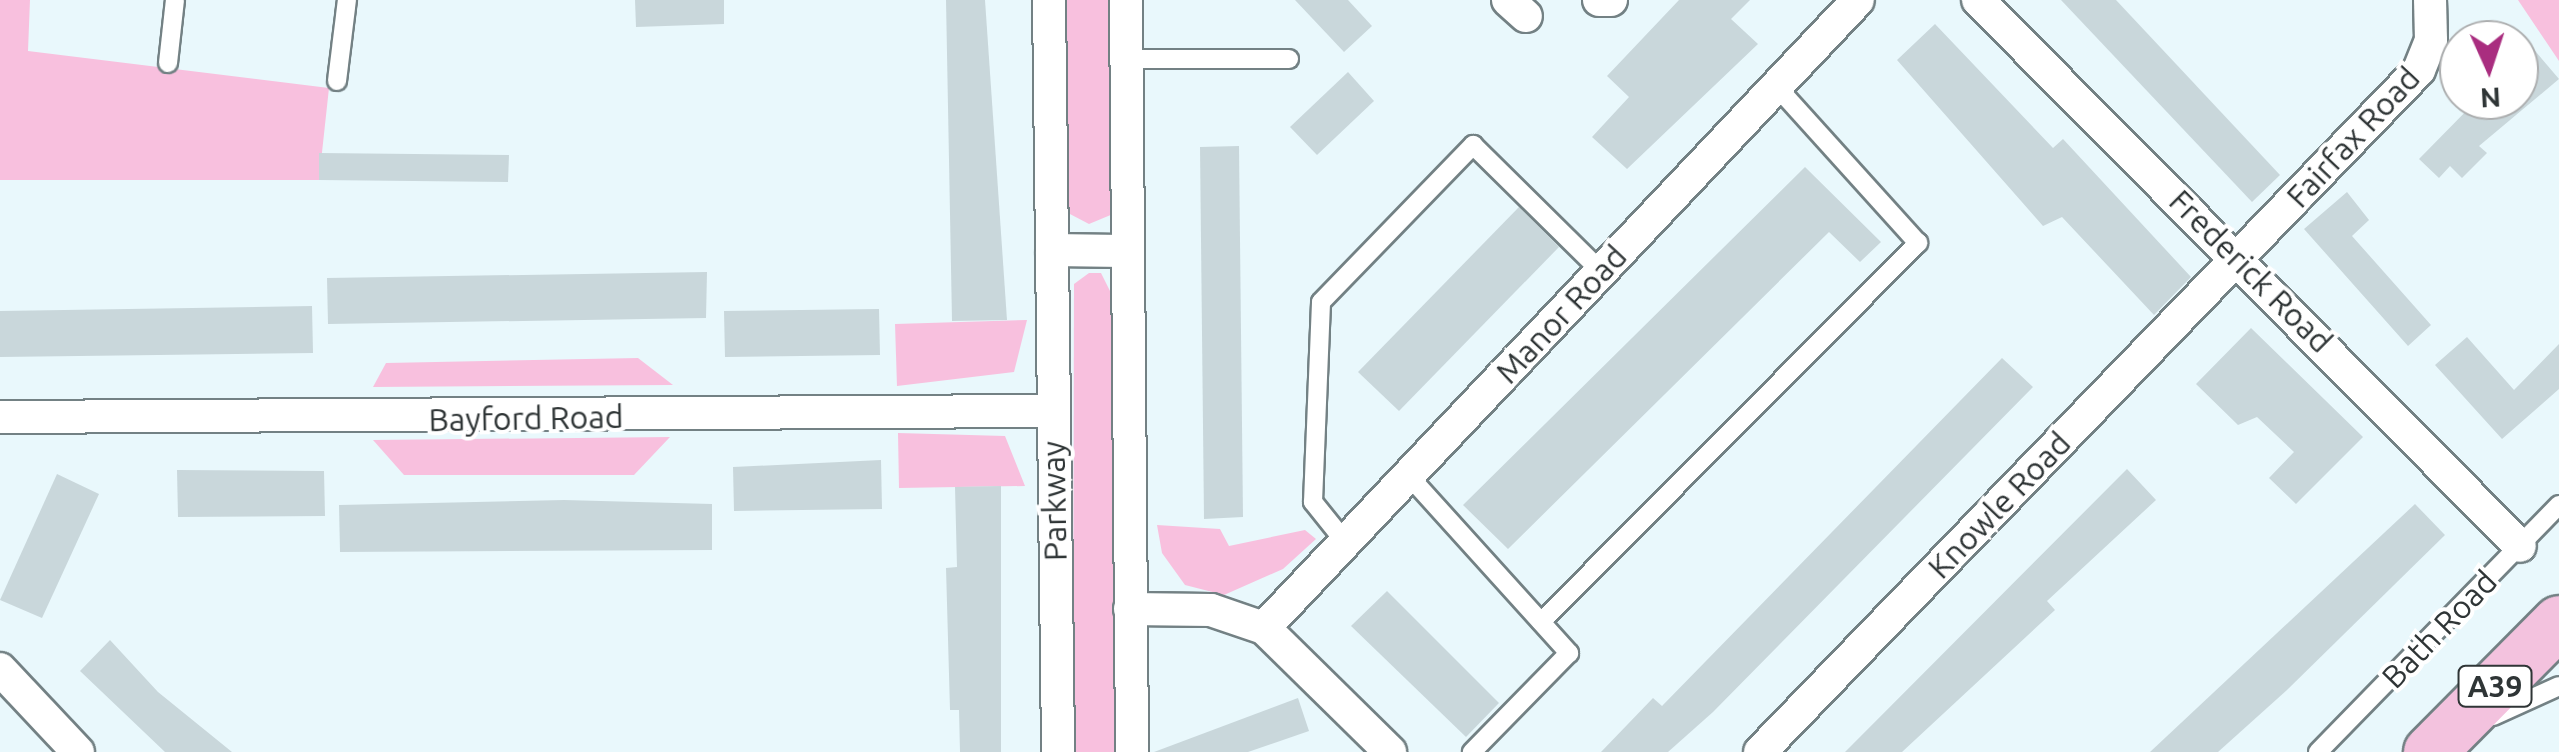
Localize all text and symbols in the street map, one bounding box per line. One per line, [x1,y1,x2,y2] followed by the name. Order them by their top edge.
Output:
[2439,20,2539,120] north arrow
[2278,59,2428,215] street label: Fairfax Road
[2479,82,2502,114] text: N
[2162,182,2340,360] street label: Frederick Road
[1487,237,1635,391] street label: Manor Road
[428,397,624,439] street label: Bayford Road
[1920,424,2078,586] street label: Knowle Road
[1034,441,1074,561] street label: Parkway
[2374,562,2504,696] street label: Bath Road
[2458,661,2532,711] road number: A39

